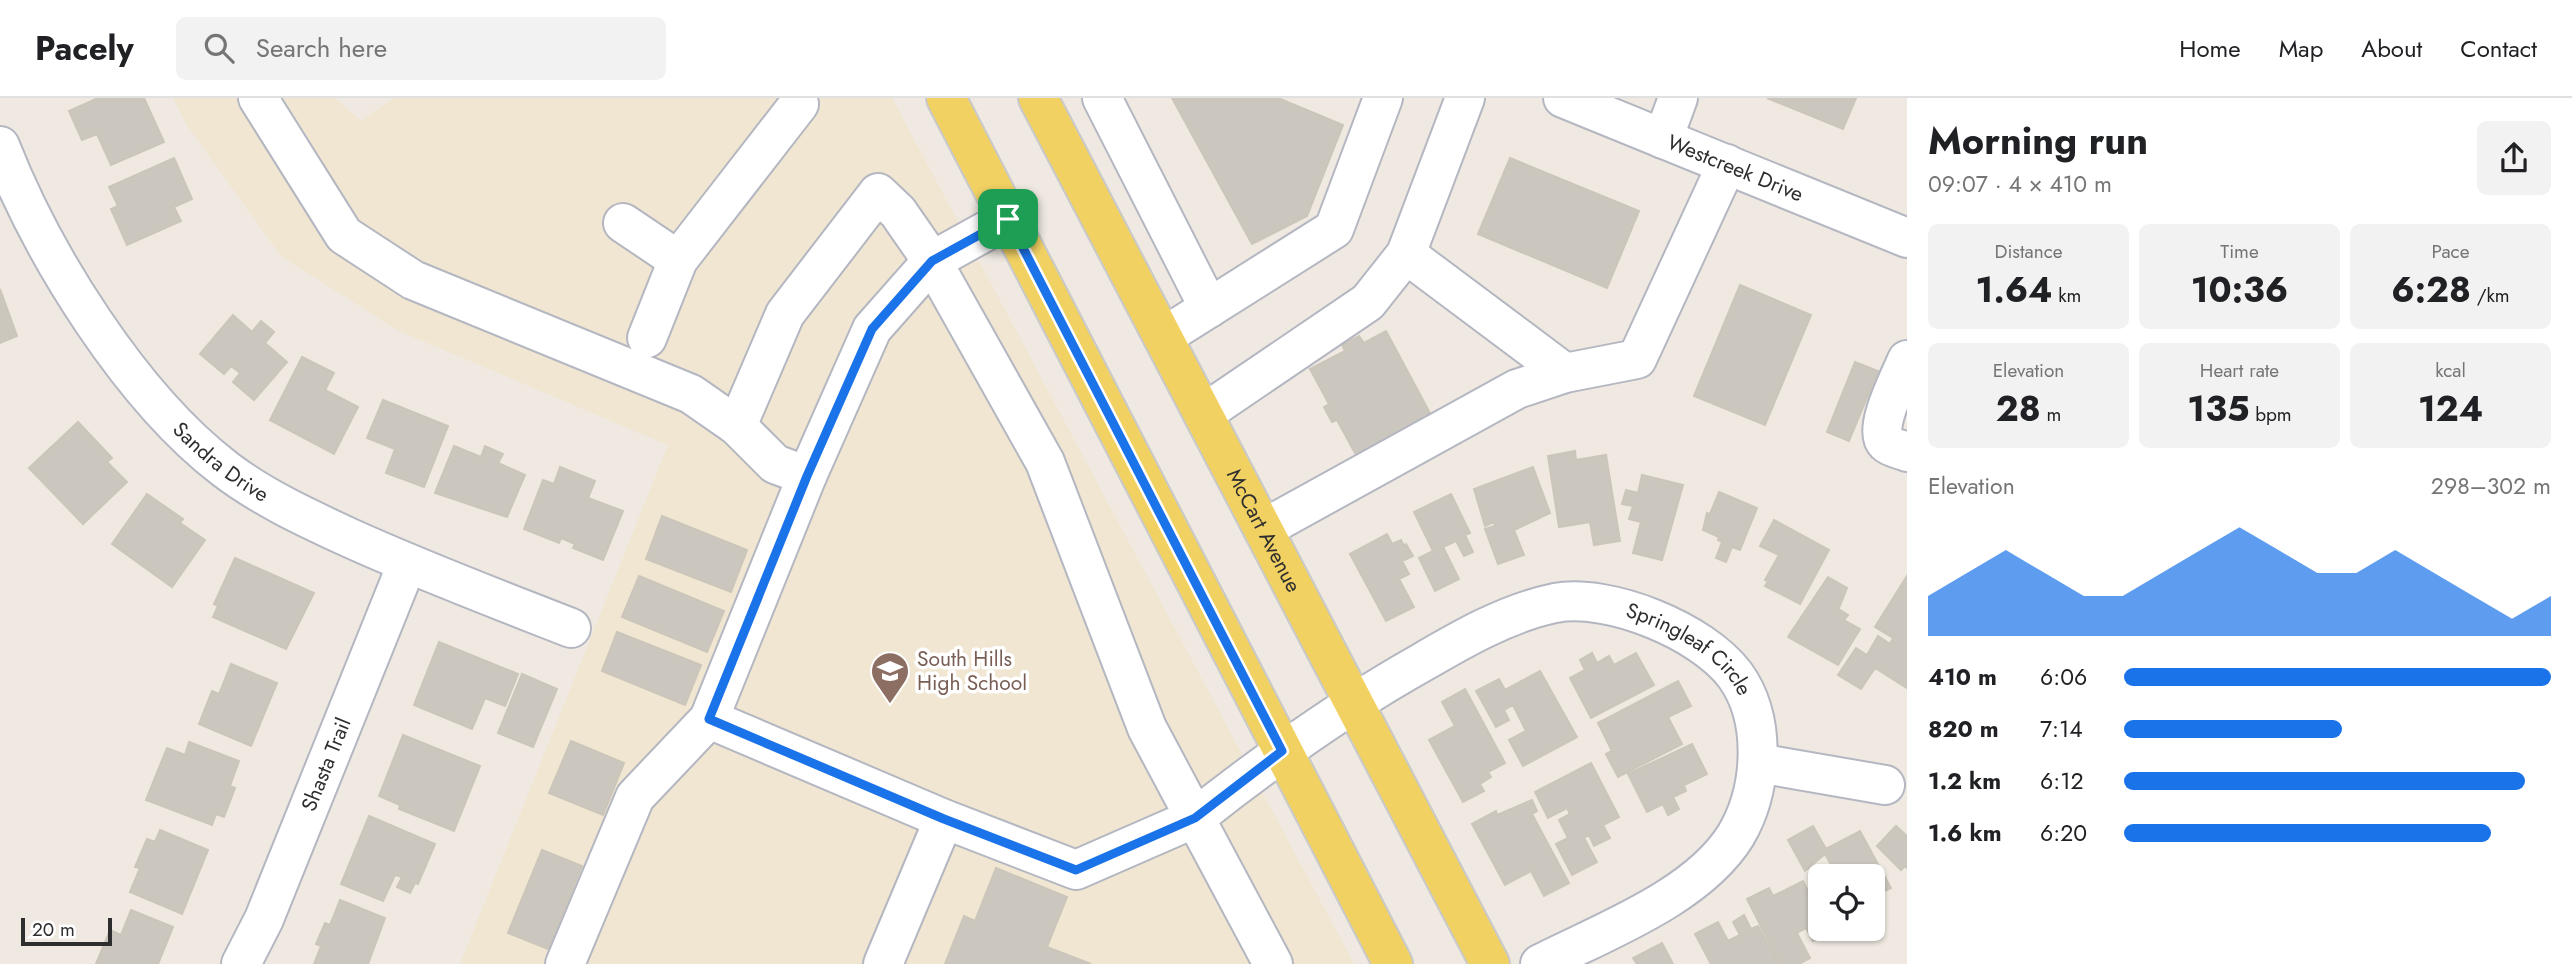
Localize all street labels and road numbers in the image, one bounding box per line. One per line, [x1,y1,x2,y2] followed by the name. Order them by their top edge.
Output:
[1663,127,1808,209] street label: Westcreek Drive
[166,415,274,509] street label: Sandra Drive
[1219,464,1309,598] street label: McCart Avenue
[1622,595,1759,701] street label: Springleaf Circle
[294,713,358,816] street label: Shasta Trail

